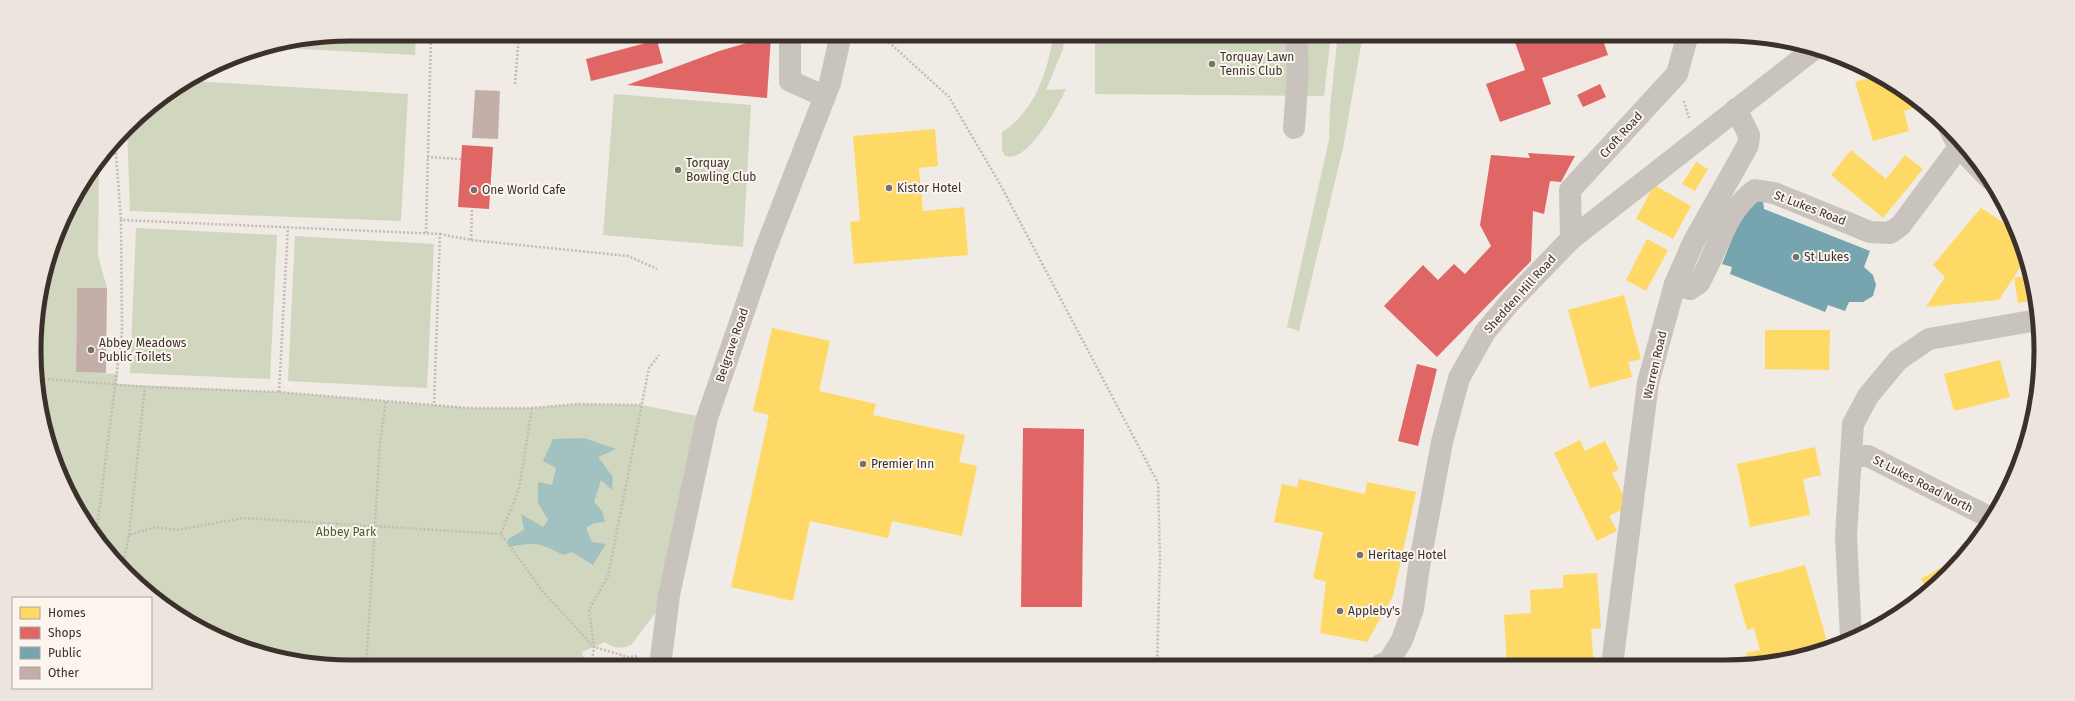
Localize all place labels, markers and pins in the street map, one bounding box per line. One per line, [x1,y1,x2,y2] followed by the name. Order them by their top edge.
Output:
[1220,50,1294,78] place label: Torquay Lawn Tennis Club
[1207,59,1217,69] marker: Torquay Lawn Tennis Club
[686,156,757,184] place label: Torquay Bowling Club
[673,165,683,175] marker: Torquay Bowling Club
[897,181,962,195] place label: Kistor Hotel
[482,183,566,197] place label: One World Cafe
[884,183,894,193] marker: Kistor Hotel
[469,185,479,195] marker: One World Cafe
[1804,250,1849,264] place label: St Lukes
[1791,252,1801,262] marker: St Lukes
[99,336,187,364] place label: Abbey Meadows Public Toilets
[86,345,96,355] marker: Abbey Meadows Public Toilets
[871,457,934,471] place label: Premier Inn
[858,459,868,469] marker: Premier Inn
[1368,548,1447,562] place label: Heritage Hotel
[1355,550,1365,560] marker: Heritage Hotel
[1348,604,1401,618] place label: Appleby's
[1335,606,1345,616] marker: Appleby's

